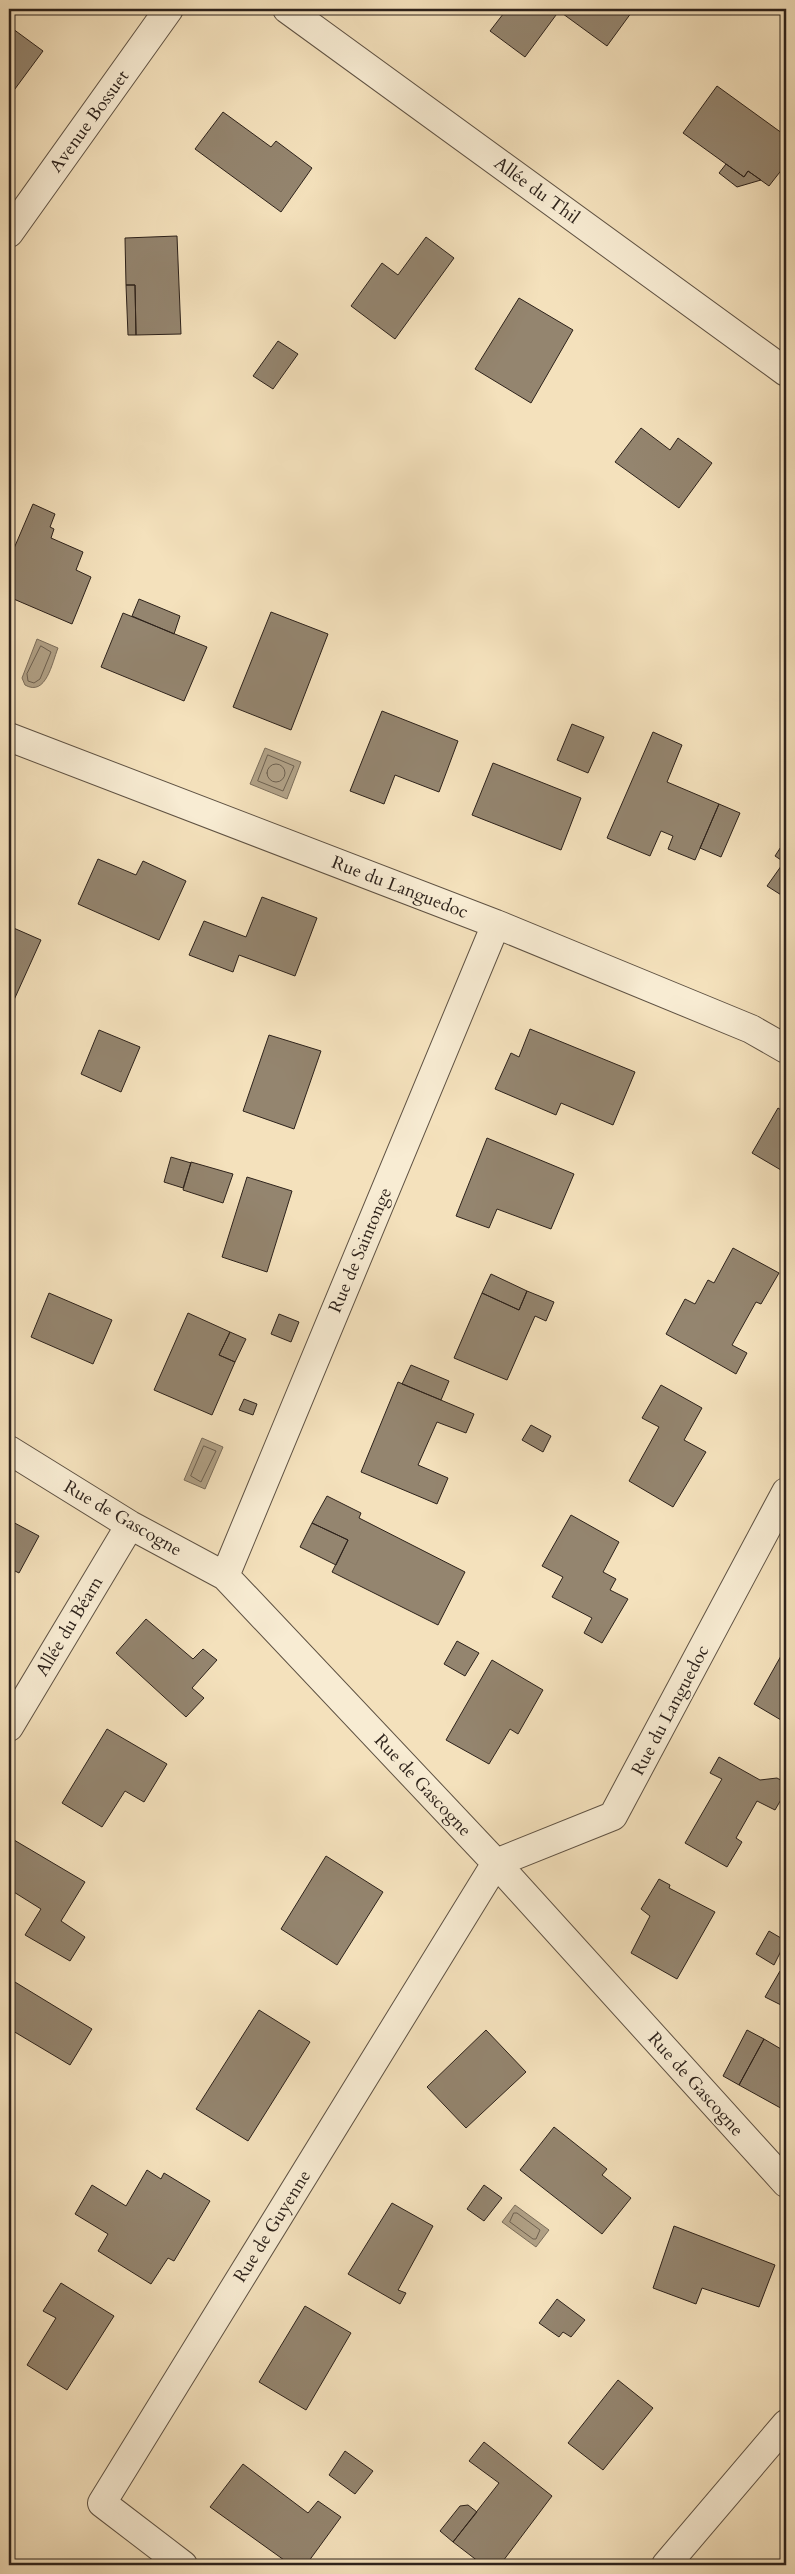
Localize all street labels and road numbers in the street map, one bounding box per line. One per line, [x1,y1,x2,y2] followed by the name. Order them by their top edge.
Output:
[44,65,135,178] street label: Avenue Bossuet
[489,151,585,230] street label: Allée du Thil
[328,850,472,925] street label: Rue du Languedoc
[323,1184,398,1317] street label: Rue de Saintonge
[59,1474,186,1562] street label: Rue de Gascogne
[30,1571,109,1681] street label: Allée du Béarn
[626,1641,715,1780] street label: Rue du Languedoc
[368,1728,477,1842] street label: Rue de Gascogne
[642,2027,749,2142] street label: Rue de Gascogne
[228,2165,317,2287] street label: Rue de Guyenne

